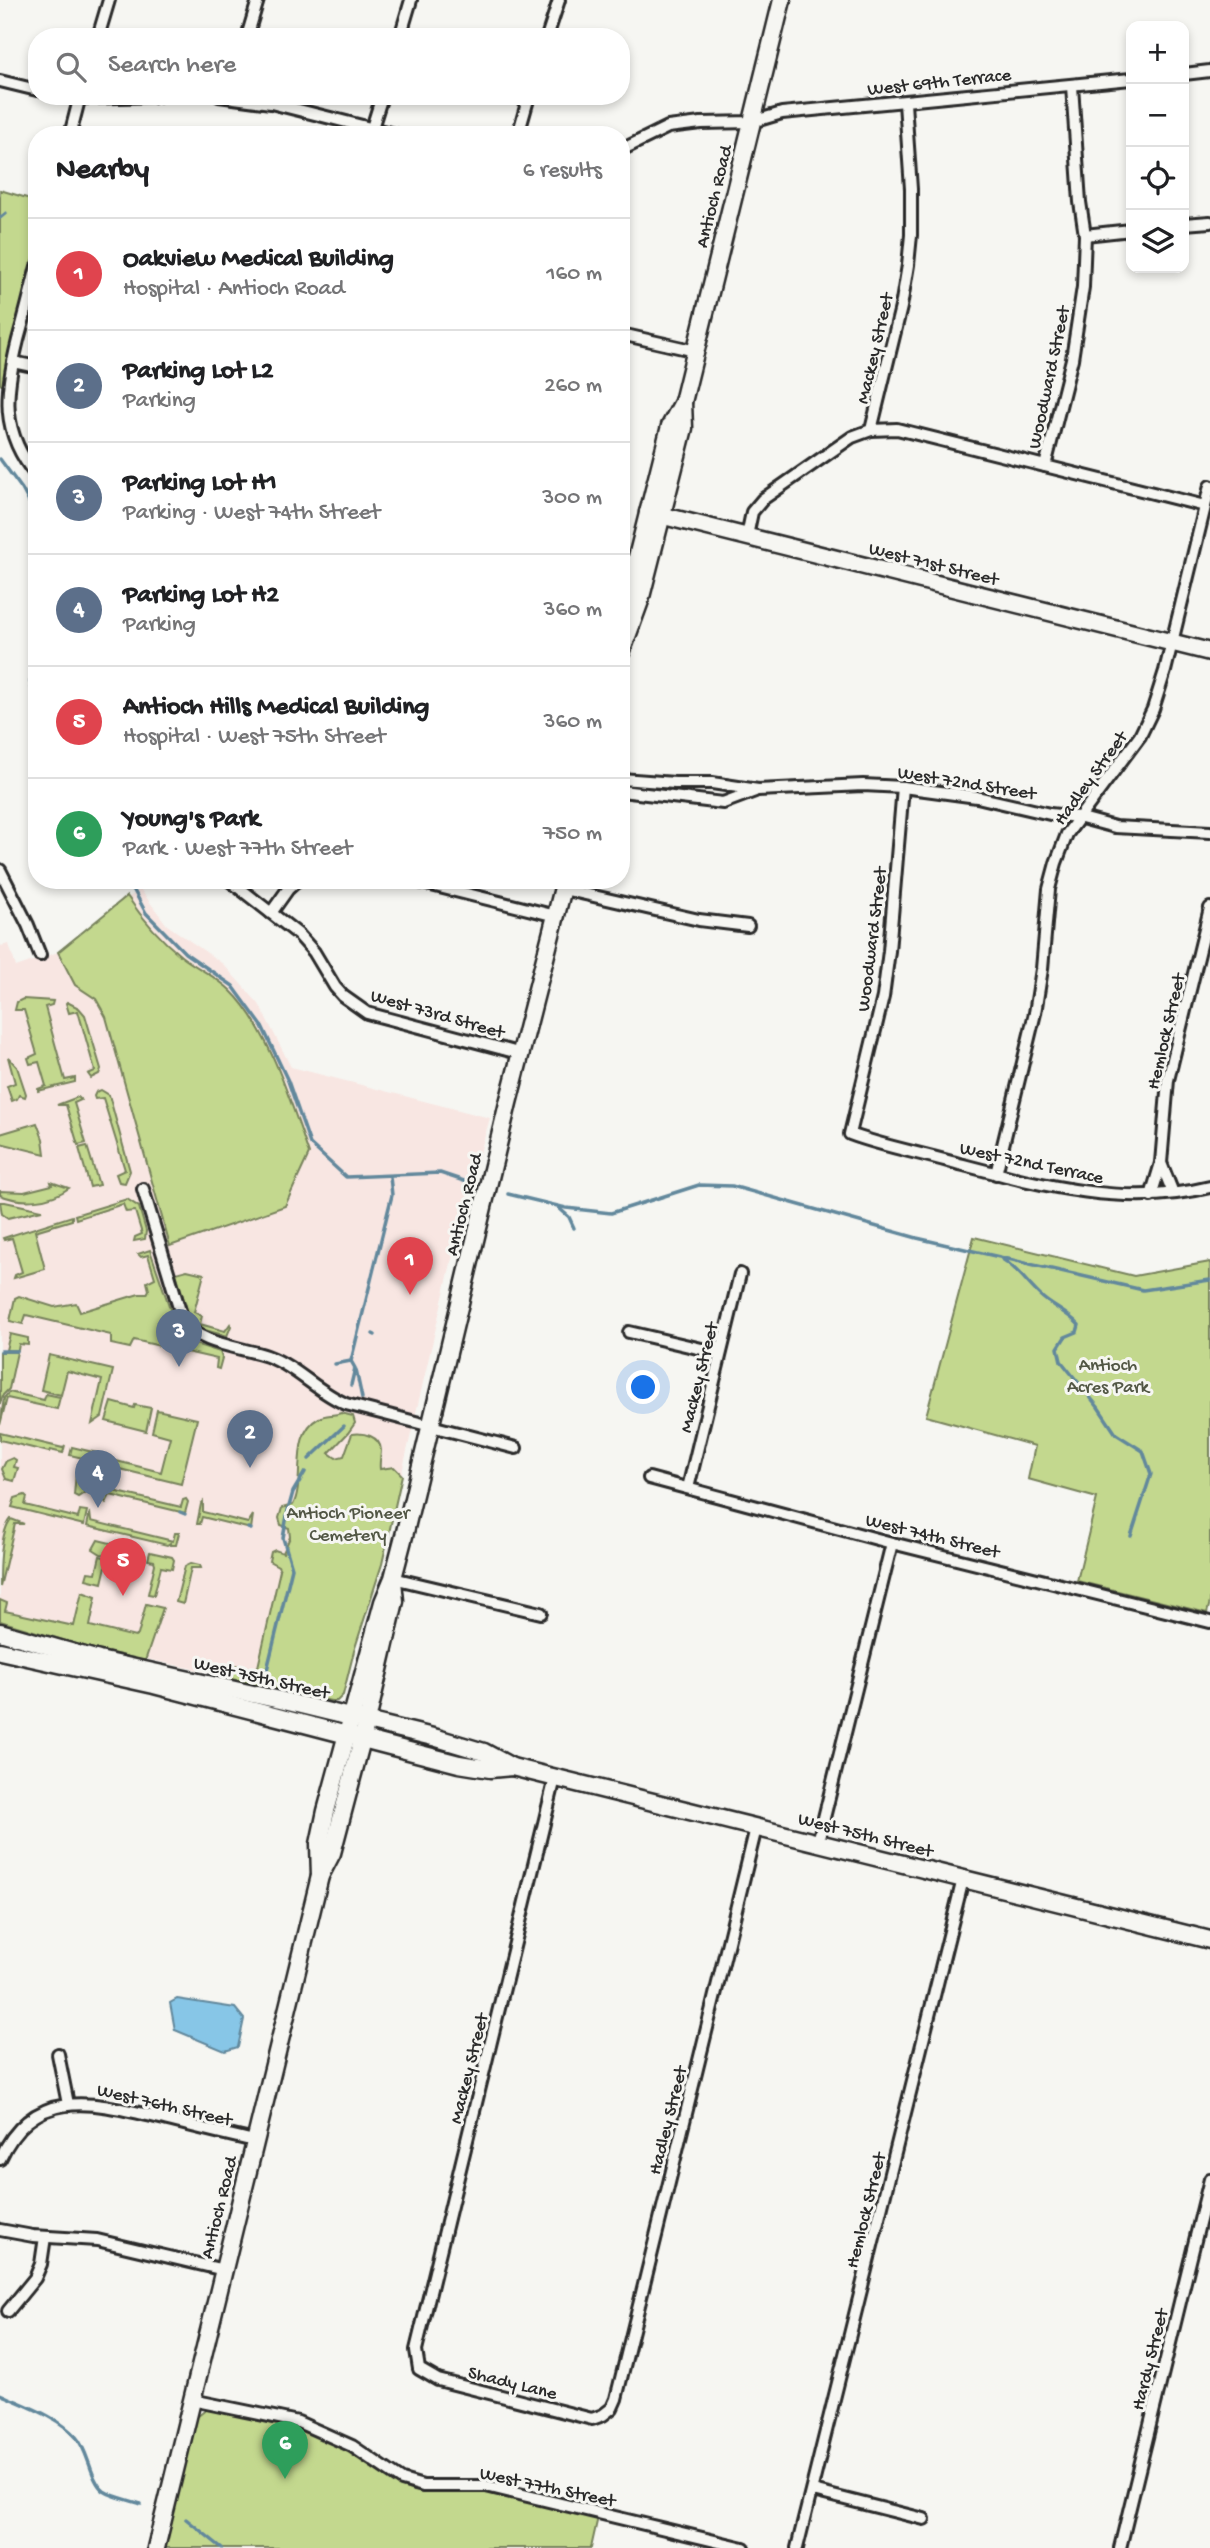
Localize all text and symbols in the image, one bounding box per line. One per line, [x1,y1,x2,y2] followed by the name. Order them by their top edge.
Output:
[1126,21,1189,273] map controls
[1126,21,1189,84] button: +
[28,28,630,105] search box
[52,48,90,86] icon: search
[108,51,236,82] text: Search here
[866,64,1012,102] street label: West 69th Terrace
[1126,84,1189,147] button: −
[692,141,740,250] street label: Antioch Road
[1126,147,1189,210] button: locate
[56,154,149,189] text: Nearby
[523,158,602,185] text: 6 results
[1126,210,1189,273] button: layers
[123,245,394,276] text: Oakview Medical Building
[74,261,84,288] text: 1
[546,261,602,288] text: 160 m
[123,276,345,303] text: Hospital · Antioch Road
[852,289,901,406] street label: Mackey Street
[1024,302,1077,451] street label: Woodward Street
[123,357,274,388] text: Parking Lot L2
[73,373,85,400] text: 2
[544,373,602,400] text: 260 m
[123,388,196,415] text: Parking
[123,469,277,500] text: Parking Lot H1
[73,485,85,512] text: 3
[542,485,602,512] text: 300 m
[123,500,380,527] text: Parking · West 74th Street
[866,538,1002,593] street label: West 71st Street
[123,581,279,612] text: Parking Lot H2
[74,597,84,624] text: 4
[544,597,602,624] text: 360 m
[123,612,196,639] text: Parking
[123,693,429,724] text: Antioch Hills Medical Building
[73,709,85,736] text: 5
[544,709,602,736] text: 360 m
[123,724,385,751] text: Hospital · West 75th Street
[1050,726,1135,831] street label: Hadley Street
[896,762,1039,807] street label: West 72nd Street
[123,805,260,836] text: Young's Park
[73,821,85,848] text: 6
[543,821,602,848] text: 750 m
[123,836,352,863] text: Park · West 77th Street
[853,864,894,1013] street label: Woodward Street
[1143,969,1192,1092] street label: Hemlock Street
[368,985,509,1046] street label: West 73rd Street
[957,1138,1105,1191] street label: West 72nd Terrace
[442,1149,490,1258] street label: Antioch Road
[387,1237,433,1295] pin: 1
[156,1309,202,1367] pin: 3
[676,1318,726,1435] street label: Mackey Street
[1067,1355,1150,1400] park label: Antioch Acres Park
[626,1370,660,1404] your location
[227,1410,273,1468] pin: 2
[75,1450,121,1508] pin: 4
[287,1503,412,1548] park label: Antioch Pioneer Cemetery
[863,1510,1004,1566] street label: West 74th Street
[100,1538,146,1596] pin: 5
[191,1653,333,1707] street label: West 75th Street
[795,1809,937,1865] street label: West 75th Street
[446,2009,496,2126] street label: Mackey Street
[645,2062,695,2177] street label: Hadley Street
[94,2080,236,2134] street label: West 76th Street
[842,2149,893,2271] street label: Hemlock Street
[197,2152,245,2261] street label: Antioch Road
[1128,2305,1176,2413] street label: Hardy Street
[465,2362,559,2407] street label: Shady Lane
[262,2421,308,2479] pin: 6
[477,2463,619,2514] street label: West 77th Street

